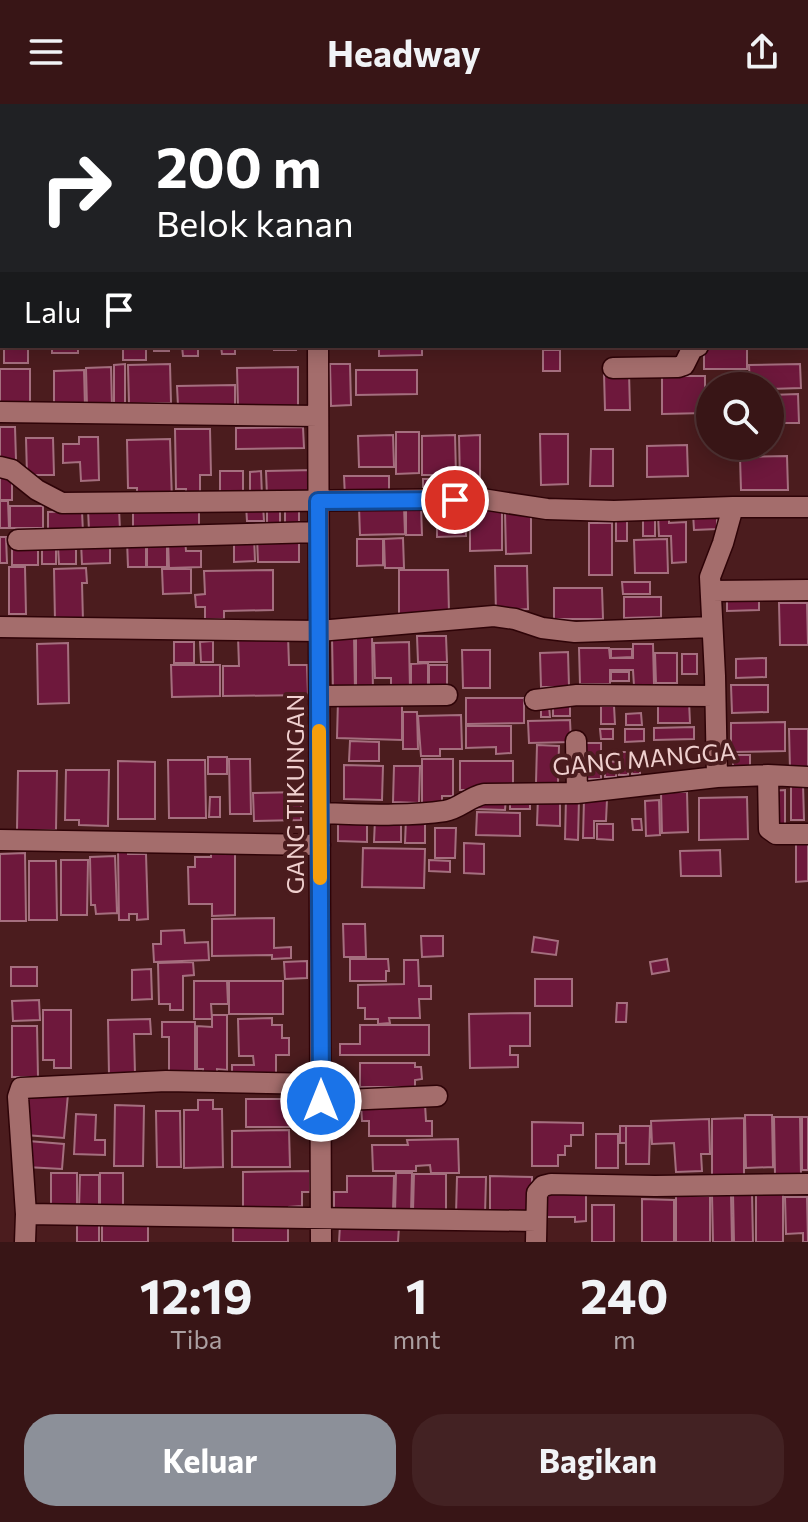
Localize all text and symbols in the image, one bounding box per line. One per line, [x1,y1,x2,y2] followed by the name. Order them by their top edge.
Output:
[24,30,68,74] icon: menu
[327,30,481,74] text: Headway
[740,30,784,74] icon: share
[156,131,322,200] text: 200 m
[24,136,128,240] icon: right
[156,200,354,244] text: Belok kanan
[97,288,141,332] icon: arrive
[24,292,81,329] text: Lalu
[696,372,784,460] map controls
[696,372,784,460] button: search
[421,466,489,534] pin
[433,478,477,522] icon: arrive
[280,694,309,894] street label: GANG TIKUNGAN
[551,736,737,780] street label: GANG MANGGA
[279,1059,363,1143] position arrow
[140,1265,253,1324] text: 12:19
[406,1265,427,1324] text: 1
[580,1265,668,1324] text: 240
[170,1323,222,1354] text: Tiba
[392,1323,441,1354] text: mnt
[613,1323,636,1354] text: m
[24,1414,396,1506] button: Keluar
[412,1414,784,1506] button: Bagikan

